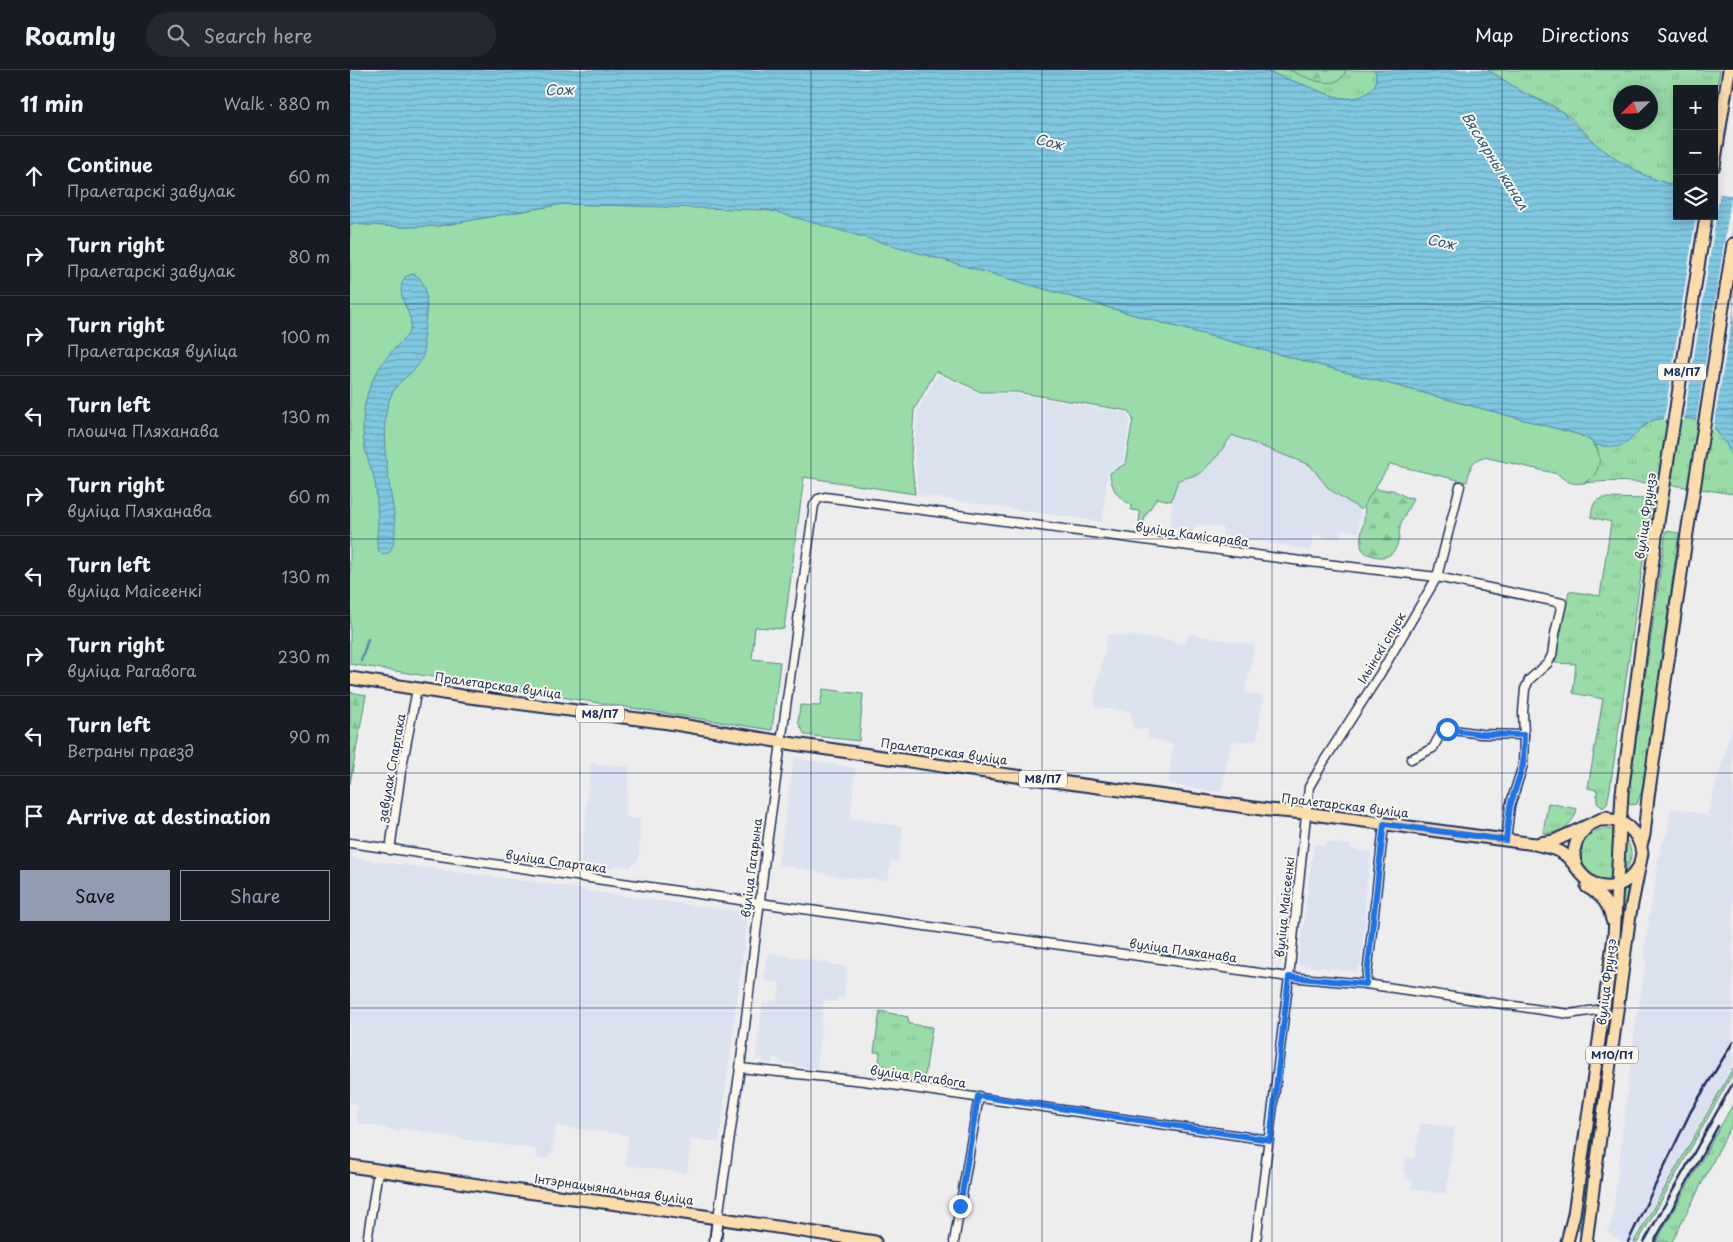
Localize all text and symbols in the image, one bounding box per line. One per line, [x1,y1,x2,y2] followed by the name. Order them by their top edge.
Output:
[146,12,496,57] search box
[25,17,116,53] text: Roamly
[164,21,192,49] icon: search
[204,21,312,49] text: Search here
[1475,21,1513,48] text: Map
[1541,21,1629,48] text: Directions
[1657,21,1708,48] text: Saved
[545,79,575,100] water label: Сож
[1613,85,1658,130] north arrow
[1673,85,1718,220] map controls
[1673,85,1718,130] button: +
[20,87,84,119] text: 11 min
[224,91,330,115] text: Walk · 880 m
[1457,108,1534,214] water label: Вяслярны канал
[1033,128,1067,156] water label: Сож
[1673,130,1718,175] button: −
[67,150,153,178] text: Continue
[20,162,48,190] icon: ahead
[288,164,330,188] text: 60 m
[1673,175,1718,220] button: layers
[67,178,235,202] text: Пралетарскі завулак
[1425,228,1459,255] water label: Сож
[67,230,165,258] text: Turn right
[20,242,48,270] icon: right
[288,244,330,268] text: 80 m
[67,258,235,282] text: Пралетарскі завулак
[67,310,165,338] text: Turn right
[20,322,48,350] icon: right
[281,324,330,348] text: 100 m
[67,338,238,362] text: Пралетарская вуліца
[1658,364,1706,380] road number: М8/П7
[67,390,151,418] text: Turn left
[20,402,48,430] icon: left
[282,404,330,428] text: 130 m
[67,418,219,442] text: плошча Пляханава
[67,470,165,498] text: Turn right
[1630,471,1660,560] street label: вуліца Фрунзэ
[20,482,48,510] icon: right
[288,484,330,508] text: 60 m
[67,498,212,522] text: вуліца Пляханава
[1134,517,1250,551] street label: вуліца Камісарава
[67,550,151,578] text: Turn left
[20,562,48,590] icon: left
[282,564,330,588] text: 130 m
[67,578,202,602] text: вуліца Маісеенкі
[1353,608,1410,687] street label: Ільінскі спуск
[67,630,165,658] text: Turn right
[20,642,48,670] icon: right
[278,644,330,668] text: 230 m
[67,658,196,682] text: вуліца Рагавога
[434,667,563,703] street label: Пралетарская вуліца
[576,706,624,722] road number: М8/П7
[67,710,151,738] text: Turn left
[372,712,410,825] street label: завулак Спартака
[1436,718,1459,741] route start
[20,722,48,750] icon: left
[289,724,330,748] text: 90 m
[880,733,1009,769] street label: Пралетарская вуліца
[67,738,194,762] text: Ветраны праезд
[1019,771,1067,788] road number: М8/П7
[1281,788,1410,822] street label: Пралетарская вуліца
[20,802,48,830] icon: arrive
[67,802,271,830] text: Arrive at destination
[736,817,766,919] street label: вуліца Гагарына
[504,845,608,877] street label: вуліца Спартака
[1270,856,1298,958] street label: вуліца Маісеенкі
[20,870,170,921] button: Save
[180,870,330,921] button: Share
[1128,934,1239,967] street label: вуліца Пляханава
[1592,937,1620,1026] street label: вуліца Фрунзэ
[1586,1046,1638,1064] road number: М10/П1
[869,1060,968,1092] street label: вуліца Рагавога
[533,1169,696,1209] street label: Інтэрнацыянальная вуліца
[949,1195,972,1218] route end

